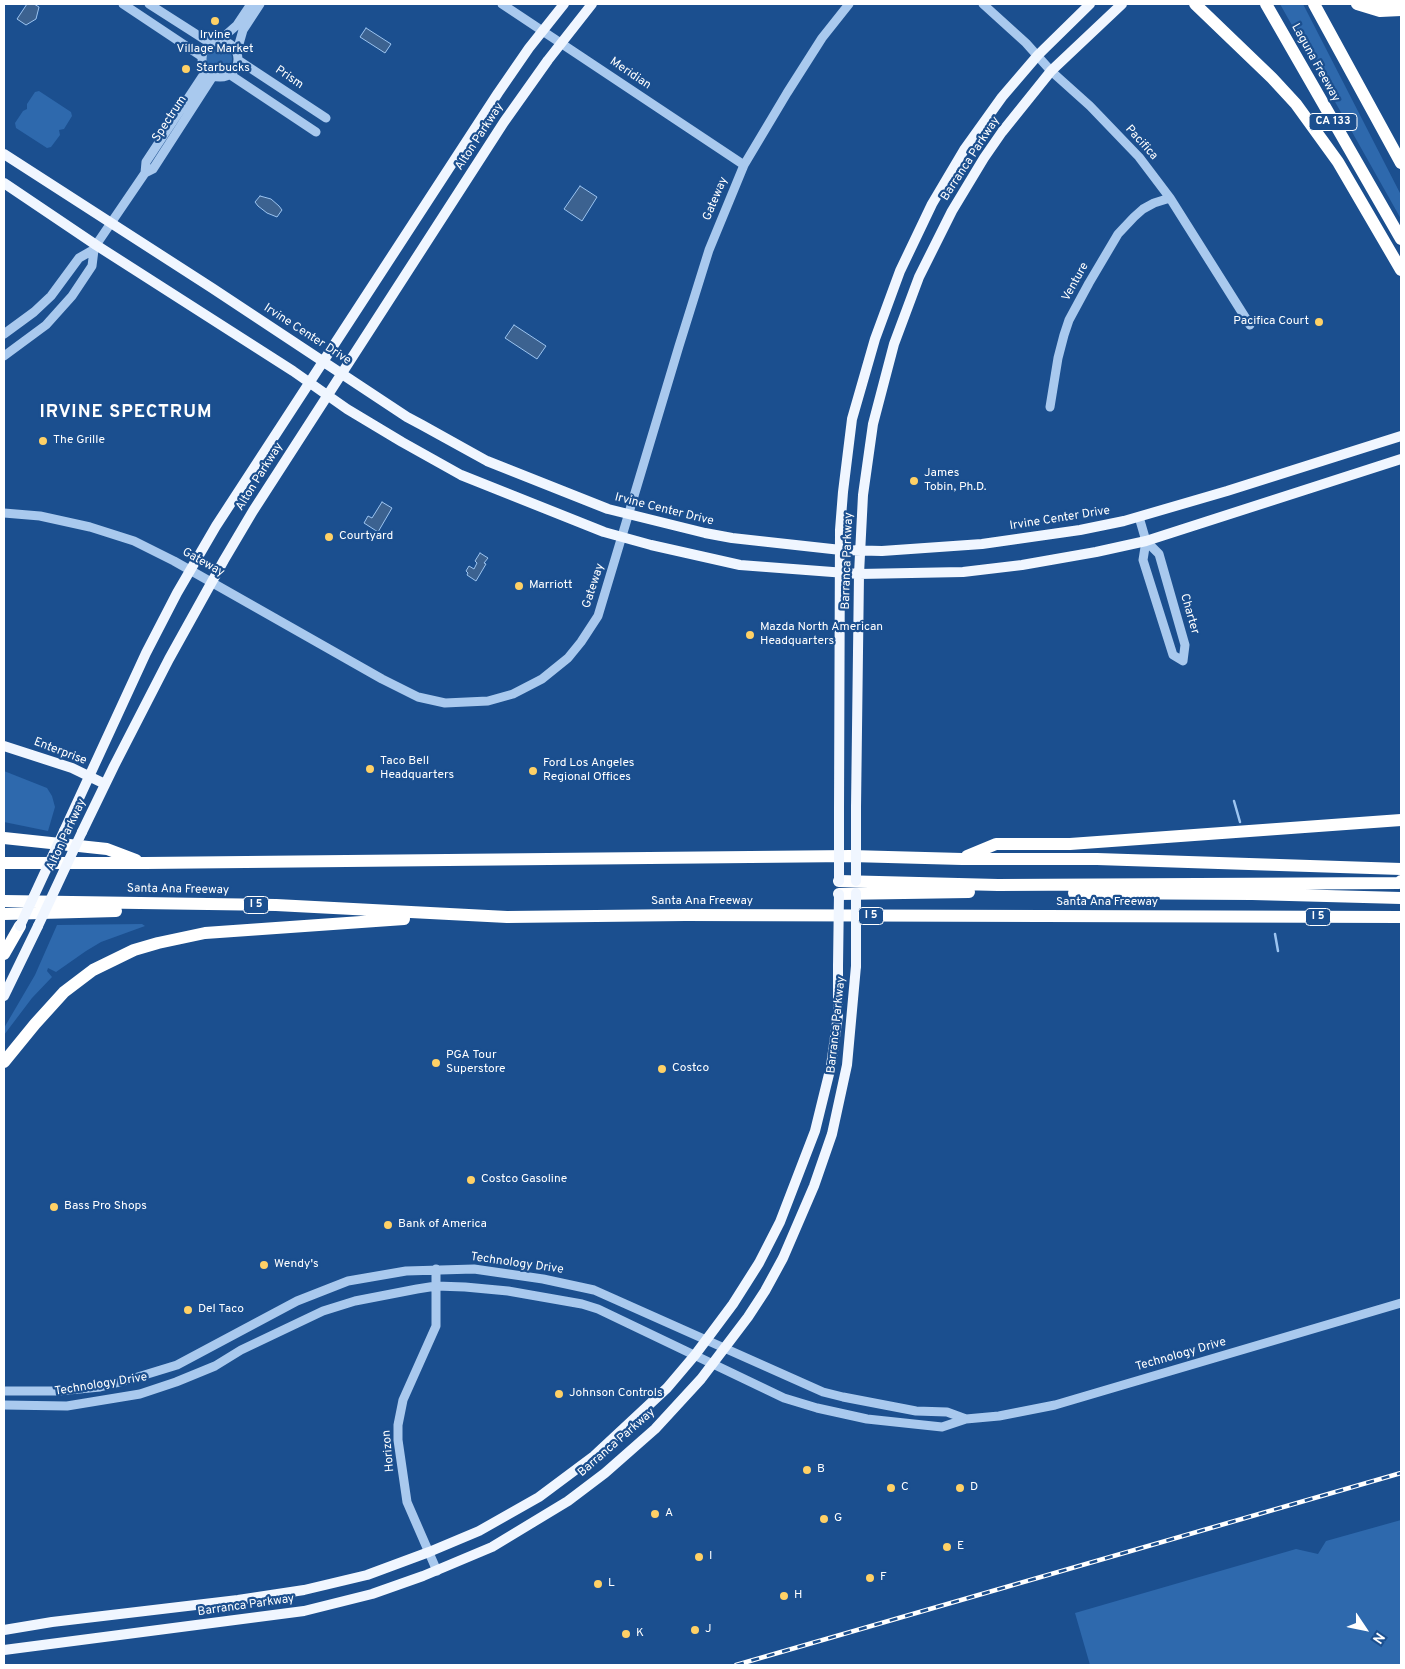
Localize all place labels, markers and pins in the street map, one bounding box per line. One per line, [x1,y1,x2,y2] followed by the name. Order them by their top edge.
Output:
[209,15,221,27] marker: Irvine Village Market
[177,29,253,57] place label: Irvine Village Market
[196,62,250,76] place label: Starbucks
[180,63,192,75] marker: Starbucks
[1233,315,1309,329] place label: Pacifica Court
[1313,316,1325,328] marker: Pacifica Court
[53,434,105,448] place label: The Grille
[37,435,49,447] marker: The Grille
[924,467,986,495] place label: James Tobin, Ph.D.
[908,475,920,487] marker: James Tobin, Ph.D.
[339,530,393,544] place label: Courtyard
[323,531,335,543] marker: Courtyard
[529,579,572,593] place label: Marriott
[513,580,525,592] marker: Marriott
[760,621,883,649] place label: Mazda North American Headquarters
[744,629,756,641] marker: Mazda North American Headquarters
[380,755,454,783] place label: Taco Bell Headquarters
[543,757,634,785] place label: Ford Los Angeles Regional Offices
[364,763,376,775] marker: Taco Bell Headquarters
[527,765,539,777] marker: Ford Los Angeles Regional Offices
[446,1049,506,1077] place label: PGA Tour Superstore
[430,1057,442,1069] marker: PGA Tour Superstore
[672,1062,709,1076] place label: Costco
[656,1063,668,1075] marker: Costco
[481,1173,567,1187] place label: Costco Gasoline
[465,1174,477,1186] marker: Costco Gasoline
[64,1200,147,1214] place label: Bass Pro Shops
[48,1201,60,1213] marker: Bass Pro Shops
[398,1218,487,1232] place label: Bank of America
[382,1219,394,1231] marker: Bank of America
[274,1258,319,1272] place label: Wendy's
[258,1259,270,1271] marker: Wendy's
[198,1303,244,1317] place label: Del Taco
[182,1304,194,1316] marker: Del Taco
[569,1387,663,1401] place label: Johnson Controls
[553,1388,565,1400] marker: Johnson Controls
[817,1463,825,1477] place label: B
[801,1464,813,1476] marker: B
[901,1481,909,1495] place label: C
[970,1481,978,1495] place label: D
[885,1482,897,1494] marker: C
[954,1482,966,1494] marker: D
[665,1507,673,1521] place label: A
[649,1508,661,1520] marker: A
[834,1512,842,1526] place label: G
[818,1513,830,1525] marker: G
[957,1540,964,1554] place label: E
[941,1541,953,1553] marker: E
[709,1550,712,1564] place label: I
[693,1551,705,1563] marker: I
[880,1571,887,1585] place label: F
[864,1572,876,1584] marker: F
[608,1577,615,1591] place label: L
[592,1578,604,1590] marker: L
[794,1589,802,1603] place label: H
[778,1590,790,1602] marker: H
[705,1623,712,1637] place label: J
[689,1624,701,1636] marker: J
[636,1627,644,1641] place label: K
[620,1628,632,1640] marker: K

